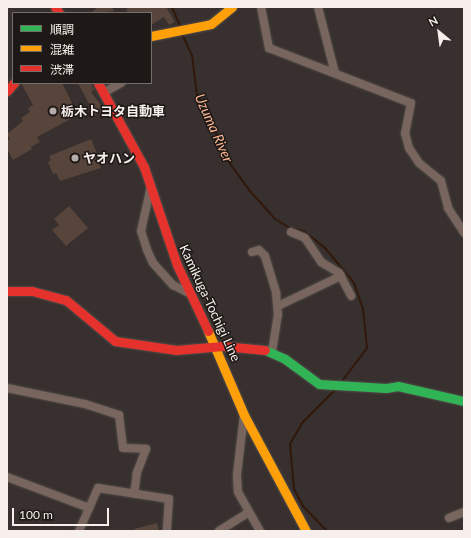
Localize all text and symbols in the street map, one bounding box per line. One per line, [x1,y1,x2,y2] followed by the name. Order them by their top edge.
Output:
[12,12,152,84] legend
[419,12,459,52] north arrow
[426,13,440,29] text: N
[50,22,74,37] text: 順調
[50,42,74,57] text: 混雑
[50,62,74,77] text: 渋滞
[191,91,237,165] water label: Uzuma River
[61,103,165,119] place label: 栃木トヨタ自動車
[48,106,58,116] marker: 栃木トヨタ自動車
[83,150,135,166] place label: ヤオハン
[70,153,80,163] marker: ヤオハン
[176,242,244,364] street label: Kamikuga-Tochigi Line
[14,500,111,526] scale bar
[19,507,53,522] text: 100 m

